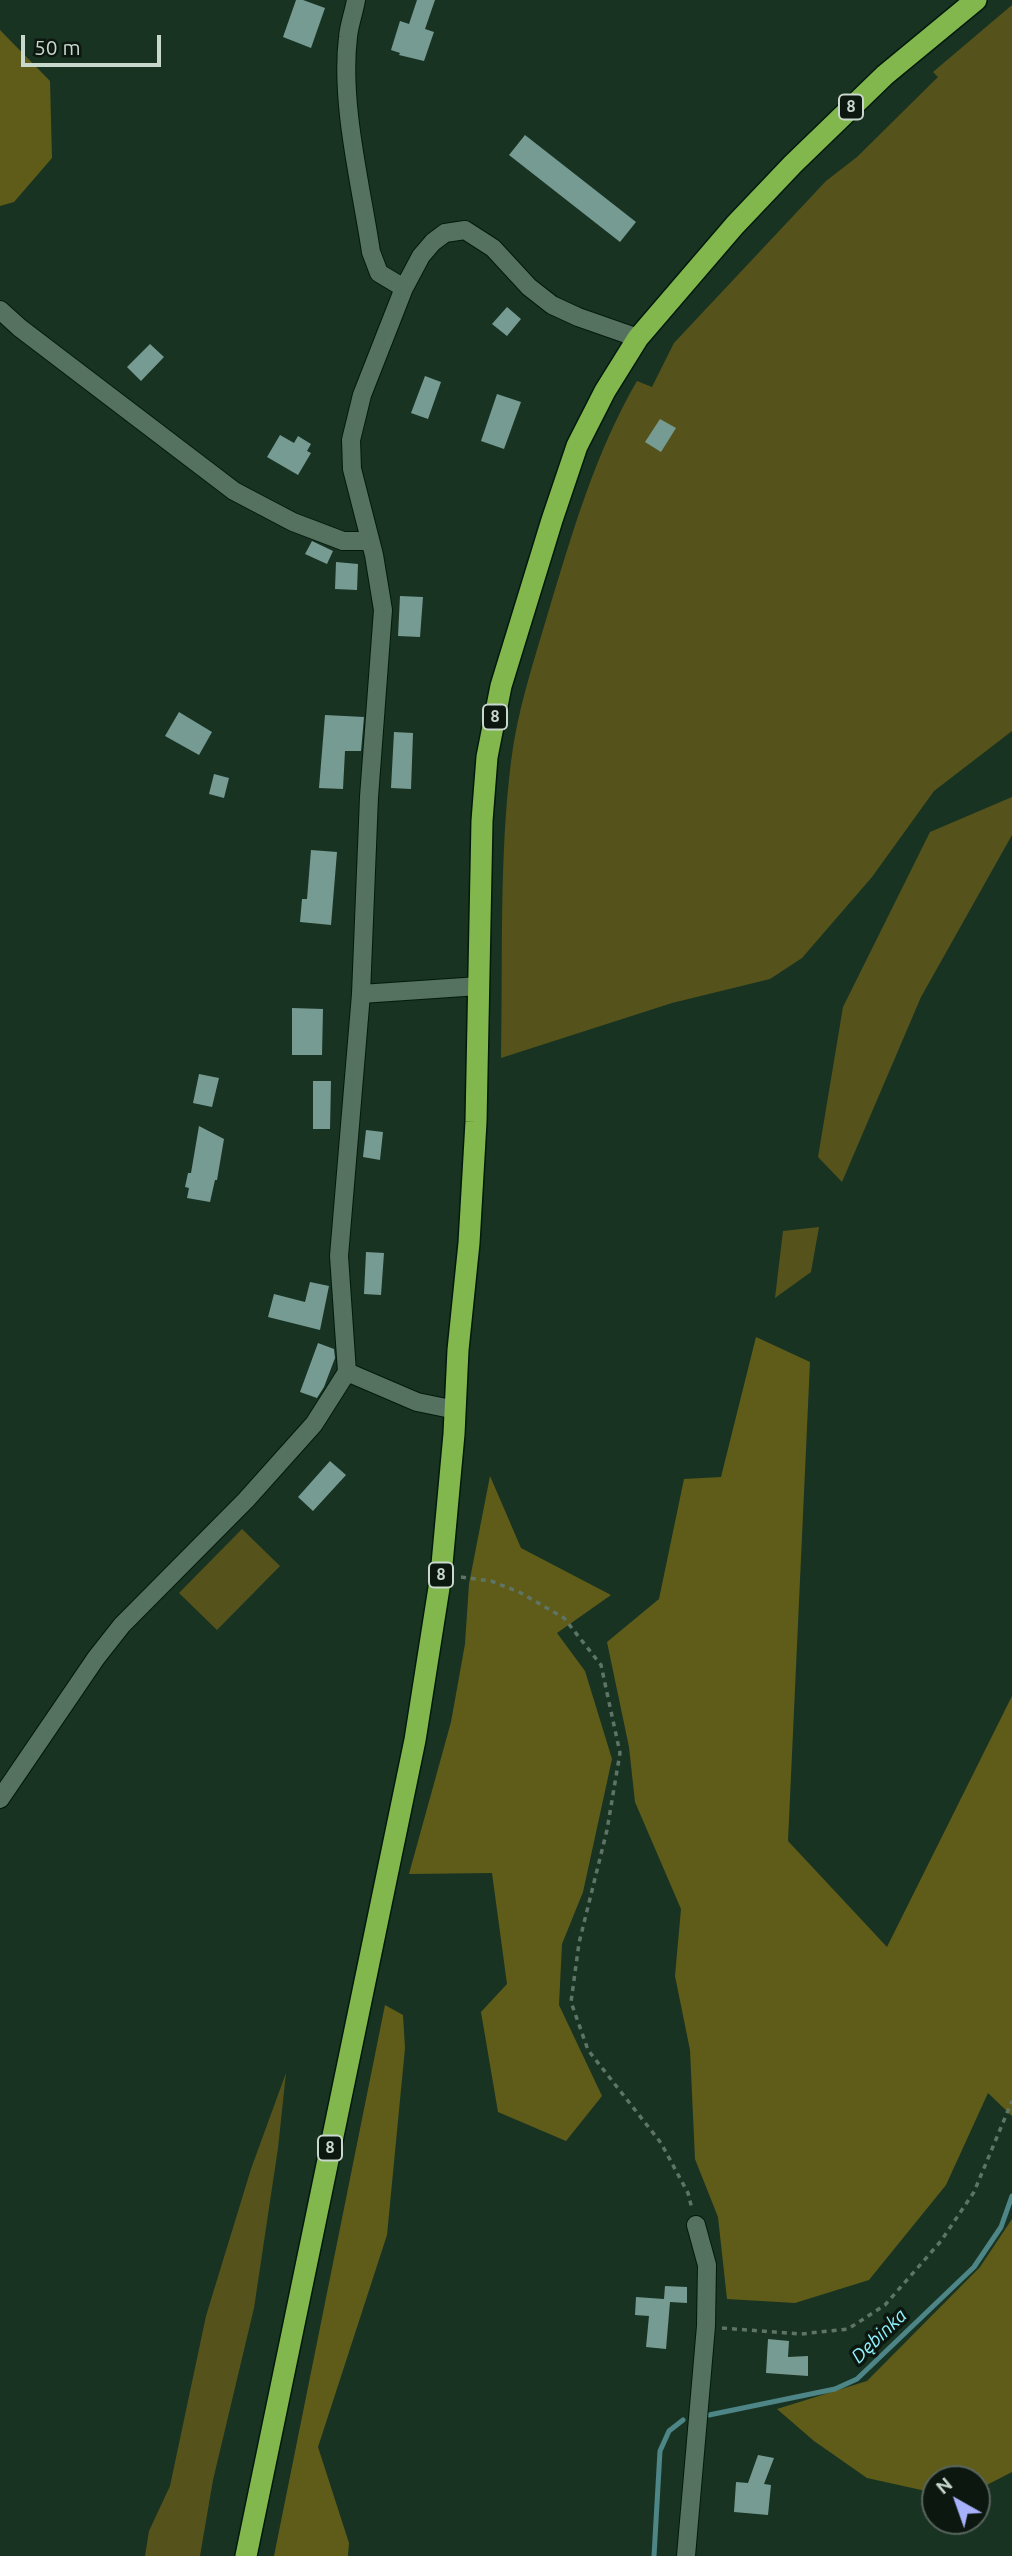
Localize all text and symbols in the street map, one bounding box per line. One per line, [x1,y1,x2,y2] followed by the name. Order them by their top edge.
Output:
[24,21,164,65] scale bar
[34,35,81,59] text: 50 m
[839,94,863,120] road number: 8
[483,704,507,730] road number: 8
[429,1562,453,1588] road number: 8
[318,2136,342,2160] road number: 8
[847,2304,911,2368] water label: Dębinka
[921,2465,991,2535] north arrow
[931,2472,956,2498] text: N

